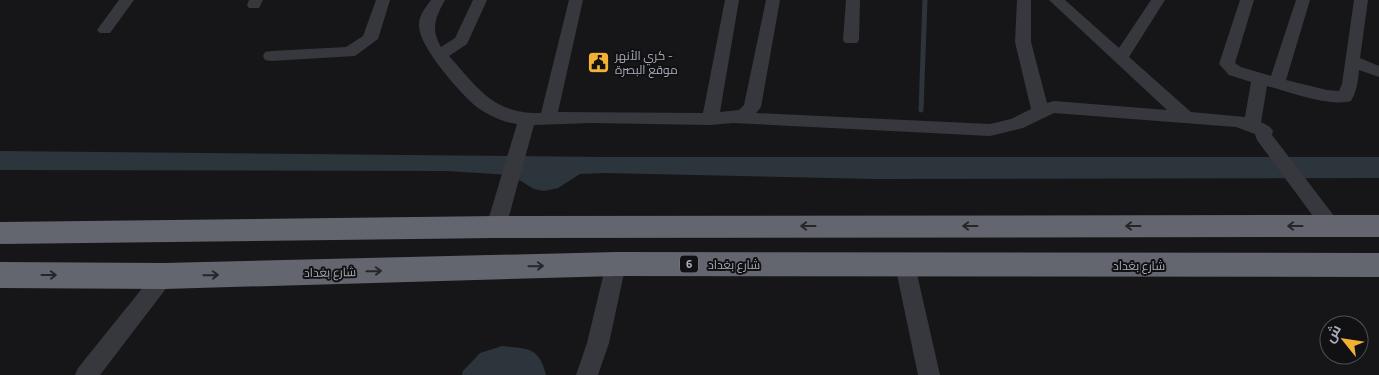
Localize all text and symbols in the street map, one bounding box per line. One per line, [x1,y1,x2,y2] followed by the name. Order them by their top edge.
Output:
[614,46,678,79] place label: كري الأنهر - موقع البصرة
[587,50,611,74] public building icon: كري الأنهر - موقع البصرة
[800,221,816,231] one-way arrow
[963,221,979,231] one-way arrow
[1125,221,1142,231] one-way arrow
[1288,221,1304,231] one-way arrow
[680,255,698,272] road number: 6
[708,255,760,274] street label: شارع بغداد
[1113,256,1165,275] street label: شارع بغداد
[304,262,356,282] street label: شارع بغداد
[528,262,544,271] one-way arrow
[365,266,381,275] one-way arrow
[40,270,56,280] one-way arrow
[202,270,219,280] one-way arrow
[1319,315,1369,365] north arrow
[1319,320,1346,346] text: ش

